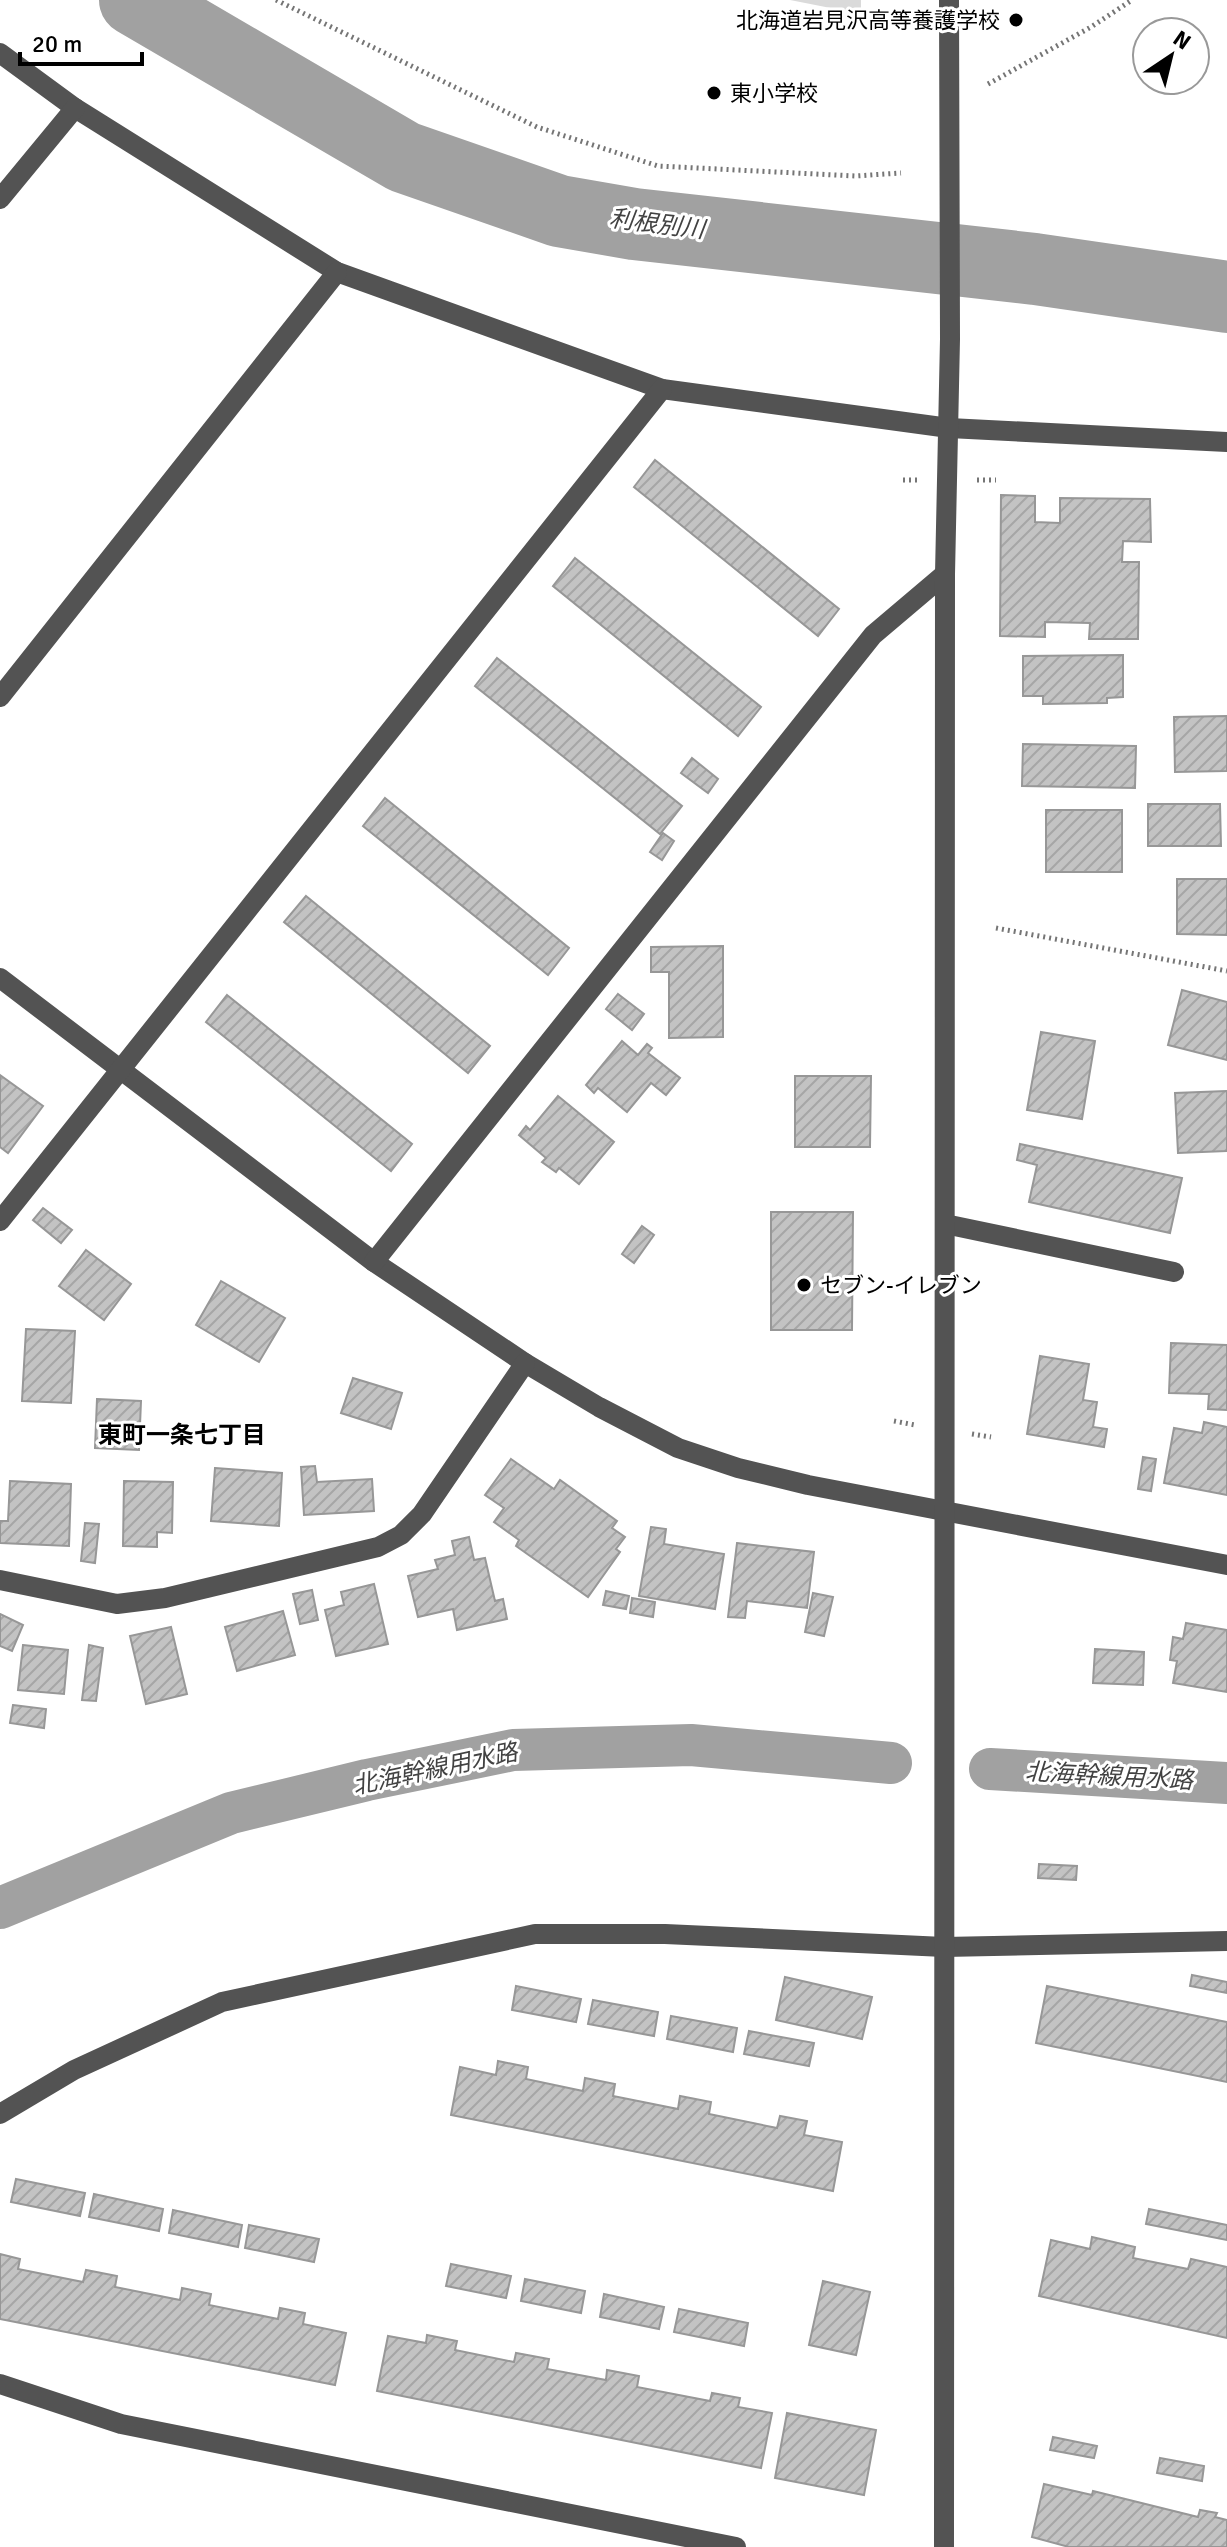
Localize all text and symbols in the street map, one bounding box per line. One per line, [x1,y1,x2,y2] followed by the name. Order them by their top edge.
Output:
[736,7,1000,34] place label: 北海道岩見沢高等養護学校
[1007,11,1025,29] marker: 北海道岩見沢高等養護学校
[20,16,142,66] scale bar
[1131,16,1211,96] north arrow
[1168,25,1196,55] text: N
[32,29,82,59] text: 20 m
[730,80,818,107] place label: 東小学校
[705,84,723,102] marker: 東小学校
[608,203,709,245] water label: 利根別川
[820,1272,982,1299] place label: セブン-イレブン
[795,1276,813,1294] marker: セブン-イレブン
[98,1420,266,1450] district label: 東町一条七丁目
[350,1736,522,1801] water label: 北海幹線用水路
[1024,1757,1196,1795] water label: 北海幹線用水路

